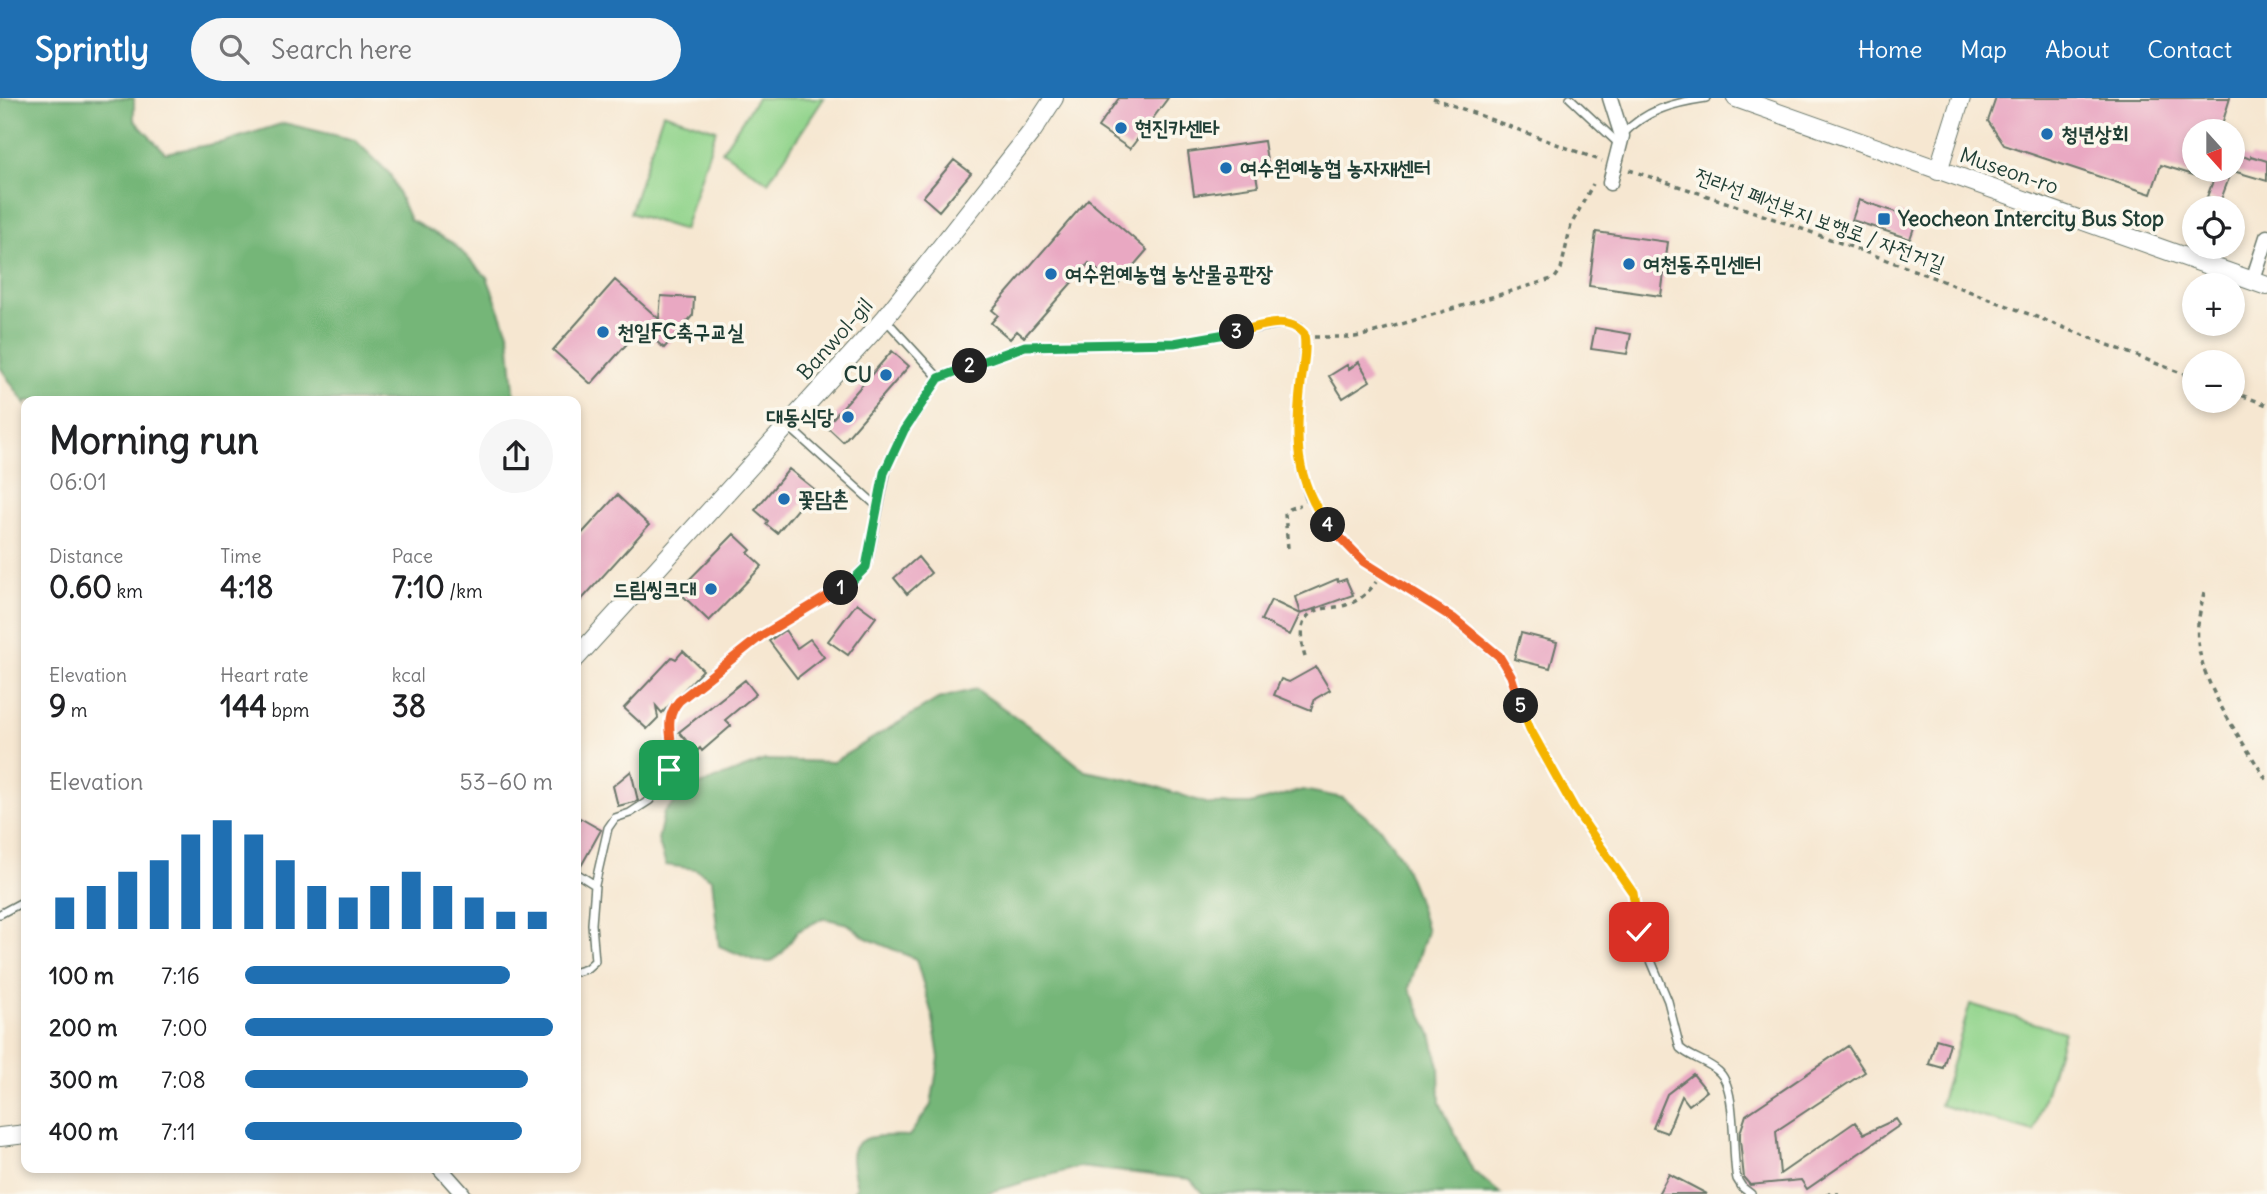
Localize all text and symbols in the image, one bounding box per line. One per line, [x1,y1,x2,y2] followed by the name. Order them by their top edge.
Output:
[191,18,681,81] search box
[35,28,149,70] text: Sprintly
[215,30,253,68] icon: search
[271,33,412,66] text: Search here
[1858,34,1922,64] text: Home
[1960,34,2007,64] text: Map
[2045,34,2109,64] text: About
[2147,34,2232,64] text: Contact
[1135,114,1220,141] place label: 현진카센타
[2182,119,2245,182] north arrow
[2182,119,2245,413] map controls
[1113,120,1129,136] marker: 현진카센타
[2061,120,2129,147] place label: 청년상회
[2039,126,2055,142] marker: 청년상회
[1956,141,2062,200] street label: Museon-ro
[1240,154,1431,181] place label: 여수원예농협 농자재센터
[1218,160,1234,176] marker: 여수원예농협 농자재센터
[1691,162,1949,277] street label: 전라선 폐선부지 보행로 / 자전거길
[2182,196,2245,259] button: locate
[1897,205,2164,232] place label: Yeocheon Intercity Bus Stop
[1876,211,1892,227] marker: Yeocheon Intercity Bus Stop
[1643,250,1761,277] place label: 여천동주민센터
[1621,256,1637,272] marker: 여천동주민센터
[1065,260,1273,287] place label: 여수원예농협 농산물공판장
[1043,266,1059,282] marker: 여수원예농협 농산물공판장
[2182,273,2245,336] button: +
[791,292,878,385] street label: Banwol-gil
[1220,314,1254,350] pin: 3
[617,318,744,345] place label: 천일FC축구교실
[1231,319,1242,343] text: 3
[595,324,611,340] marker: 천일FC축구교실
[953,348,988,384] pin: 2
[2182,350,2245,413] button: −
[964,353,975,377] text: 2
[844,361,872,388] place label: CU
[878,367,894,383] marker: CU
[766,403,834,430] place label: 대동식당
[840,409,856,425] marker: 대동식당
[49,417,259,464] text: Morning run
[479,419,553,493] button: share
[49,467,107,496] text: 06:01
[798,485,849,512] place label: 꽃담촌
[776,491,792,507] marker: 꽃담촌
[1310,508,1346,542] pin: 4
[1322,512,1333,536] text: 4
[49,544,123,568] text: Distance
[220,544,261,568] text: Time
[392,544,433,568] text: Pace
[49,568,112,606] text: 0.60
[220,568,274,606] text: 4:18
[392,568,445,606] text: 7:10
[824,570,858,606] pin: 1
[613,575,697,602] place label: 드림씽크대
[837,575,844,599] text: 1
[112,579,143,603] text: km
[445,579,483,603] text: /km
[703,581,719,597] marker: 드림씽크대
[49,663,127,687] text: Elevation
[220,663,308,687] text: Heart rate
[392,663,426,687] text: kcal
[49,687,66,725] text: 9
[220,687,267,725] text: 144
[392,687,426,725] text: 38
[1504,688,1538,724] pin: 5
[1515,693,1526,717] text: 5
[66,698,87,722] text: m
[267,698,309,722] text: bpm
[639,740,699,800] pin
[650,751,688,789] icon: arrive
[49,767,143,796] text: Elevation
[460,767,553,796] text: 53–60 m
[1609,902,1669,962] pin
[1620,913,1658,951] icon: check
[49,961,114,990] text: 100 m
[161,961,200,990] text: 7:16
[49,1013,118,1042] text: 200 m
[161,1013,208,1042] text: 7:00
[49,1065,118,1094] text: 300 m
[161,1065,206,1094] text: 7:08
[49,1117,118,1146] text: 400 m
[161,1117,196,1146] text: 7:11

